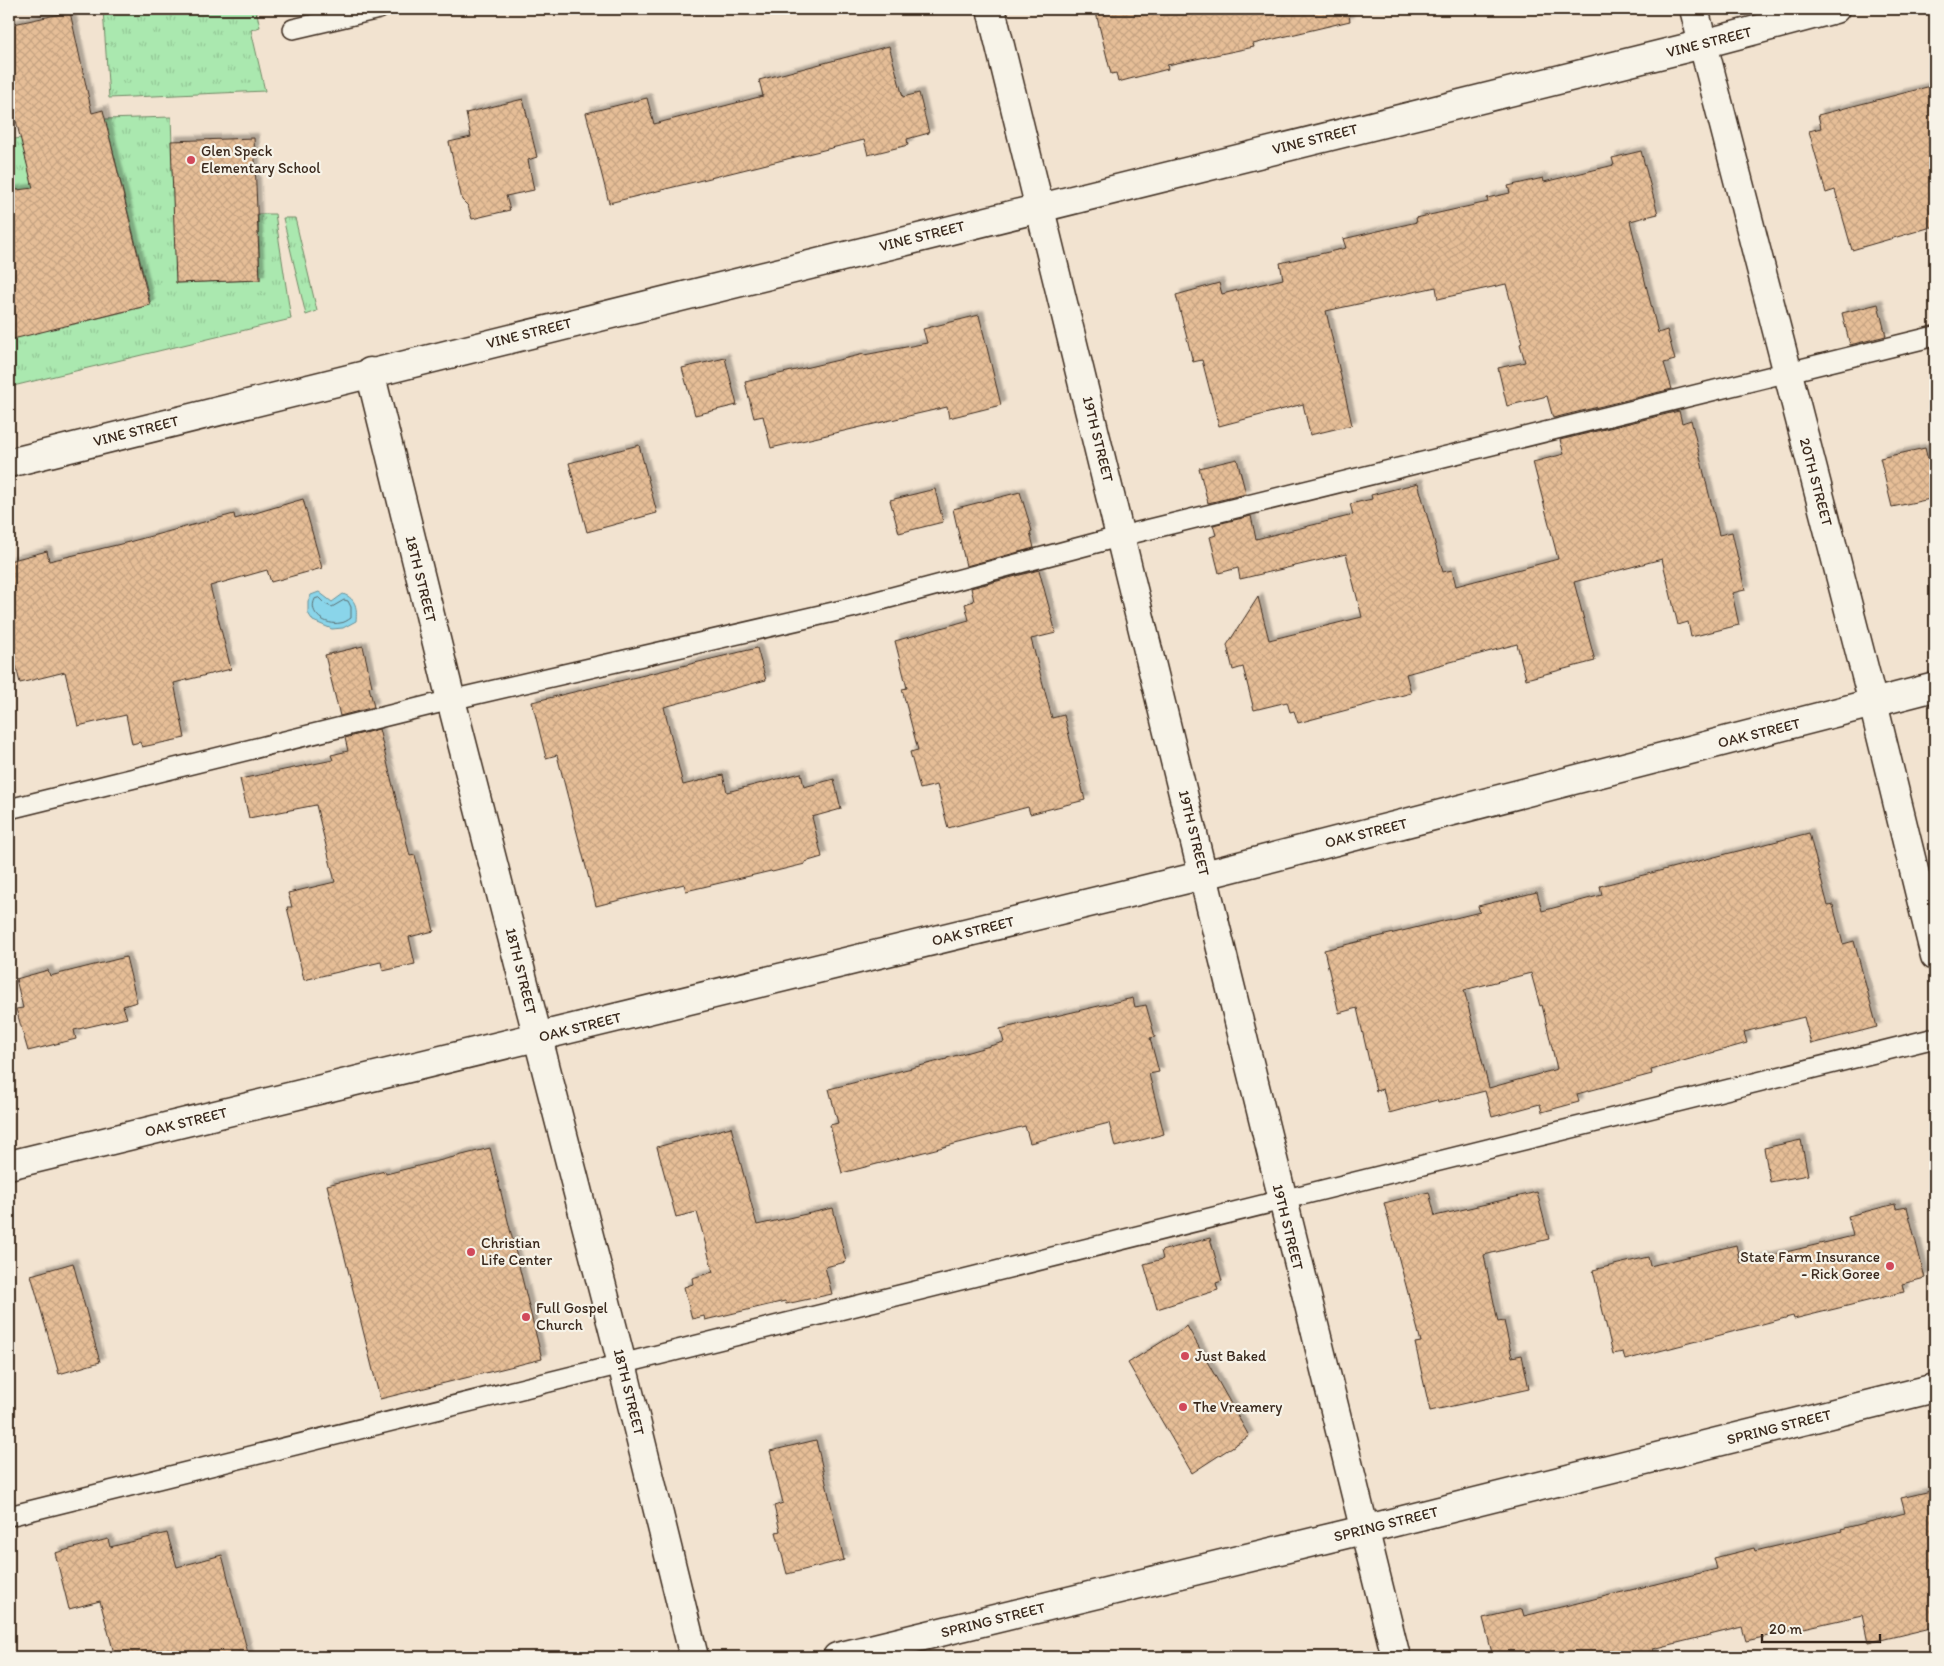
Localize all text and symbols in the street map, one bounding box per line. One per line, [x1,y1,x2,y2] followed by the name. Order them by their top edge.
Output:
[1664,23,1754,61] street label: VINE STREET
[1270,120,1360,158] street label: VINE STREET
[201,142,321,177] place label: Glen Speck Elementary School
[185,154,197,166] marker: Glen Speck Elementary School
[877,217,967,255] street label: VINE STREET
[484,314,574,352] street label: VINE STREET
[1079,394,1118,485] street label: 19TH STREET
[91,412,181,450] street label: VINE STREET
[1796,436,1837,529] street label: 20TH STREET
[402,534,441,625] street label: 18TH STREET
[1716,714,1803,752] street label: OAK STREET
[1175,788,1214,879] street label: 19TH STREET
[1323,814,1410,852] street label: OAK STREET
[930,912,1017,950] street label: OAK STREET
[502,926,541,1017] street label: 18TH STREET
[537,1008,624,1046] street label: OAK STREET
[143,1103,230,1141] street label: OAK STREET
[1269,1182,1308,1273] street label: 19TH STREET
[481,1234,552,1269] place label: Christian Life Center
[465,1246,477,1258] marker: Christian Life Center
[1740,1248,1880,1283] place label: State Farm Insurance - Rick Goree
[1884,1260,1896,1272] marker: State Farm Insurance - Rick Goree
[536,1299,609,1334] place label: Full Gospel Church
[520,1311,532,1323] marker: Full Gospel Church
[610,1347,649,1438] street label: 18TH STREET
[1195,1347,1267,1365] place label: Just Baked
[1179,1350,1191,1362] marker: Just Baked
[1193,1398,1282,1416] place label: The Vreamery
[1177,1401,1189,1413] marker: The Vreamery
[1725,1405,1834,1449] street label: SPRING STREET
[1332,1502,1441,1546] street label: SPRING STREET
[939,1598,1048,1642] street label: SPRING STREET
[1762,1611,1879,1643] scale bar
[1769,1620,1803,1638] text: 20 m

